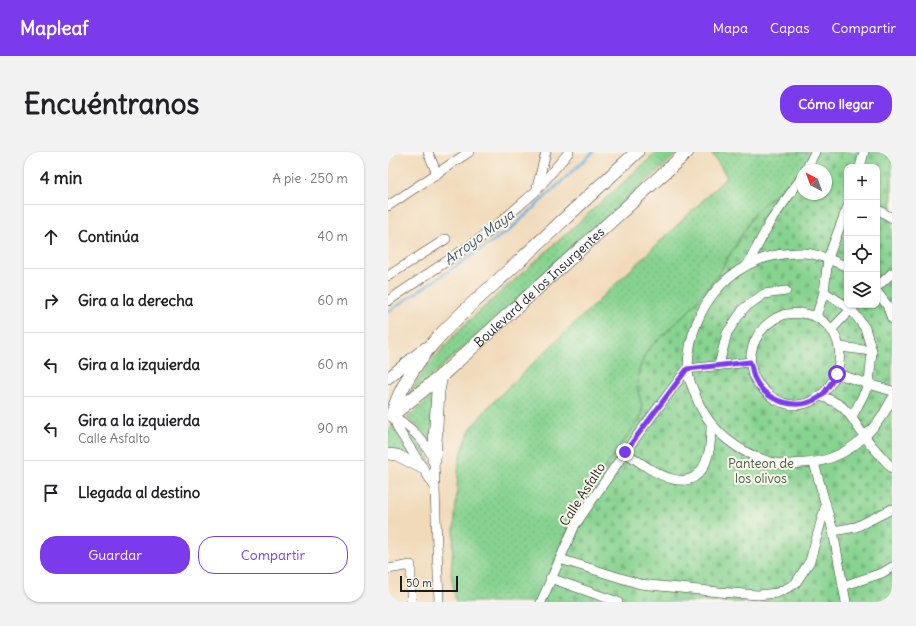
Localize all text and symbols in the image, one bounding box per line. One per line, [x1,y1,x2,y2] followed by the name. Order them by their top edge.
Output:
[20,16,89,40] text: Mapleaf
[713,19,748,37] text: Mapa
[770,19,810,37] text: Capas
[832,19,896,37] text: Compartir
[780,85,892,123] button: Cómo llegar
[24,86,199,122] text: Encuéntranos
[796,164,832,200] north arrow
[844,164,880,308] map controls
[844,164,880,200] button: +
[40,167,82,189] text: 4 min
[273,170,348,187] text: A pie · 250 m
[844,200,880,236] button: −
[440,205,518,269] water label: Arroyo Maya
[470,223,608,351] street label: Boulevard de los Insurgentes
[40,226,62,248] icon: ahead
[78,227,139,246] text: Continúa
[317,228,348,245] text: 40 m
[844,236,880,272] button: locate
[844,272,880,308] button: layers
[40,290,62,312] icon: right
[78,291,193,310] text: Gira a la derecha
[317,292,348,309] text: 60 m
[40,354,62,376] icon: left
[78,355,200,374] text: Gira a la izquierda
[317,356,348,373] text: 60 m
[828,365,846,383] route start
[78,411,200,430] text: Gira a la izquierda
[40,418,62,440] icon: left
[317,420,348,437] text: 90 m
[78,430,150,447] text: Calle Asfalto
[616,443,634,461] route end
[728,455,794,487] park label: Panteon de los olivos
[556,459,609,529] street label: Calle Asfalto
[40,482,62,504] icon: arrive
[78,483,200,502] text: Llegada al destino
[40,536,190,574] button: Guardar
[198,536,348,574] button: Compartir
[400,574,458,593] scale bar
[406,576,432,590] text: 50 m

